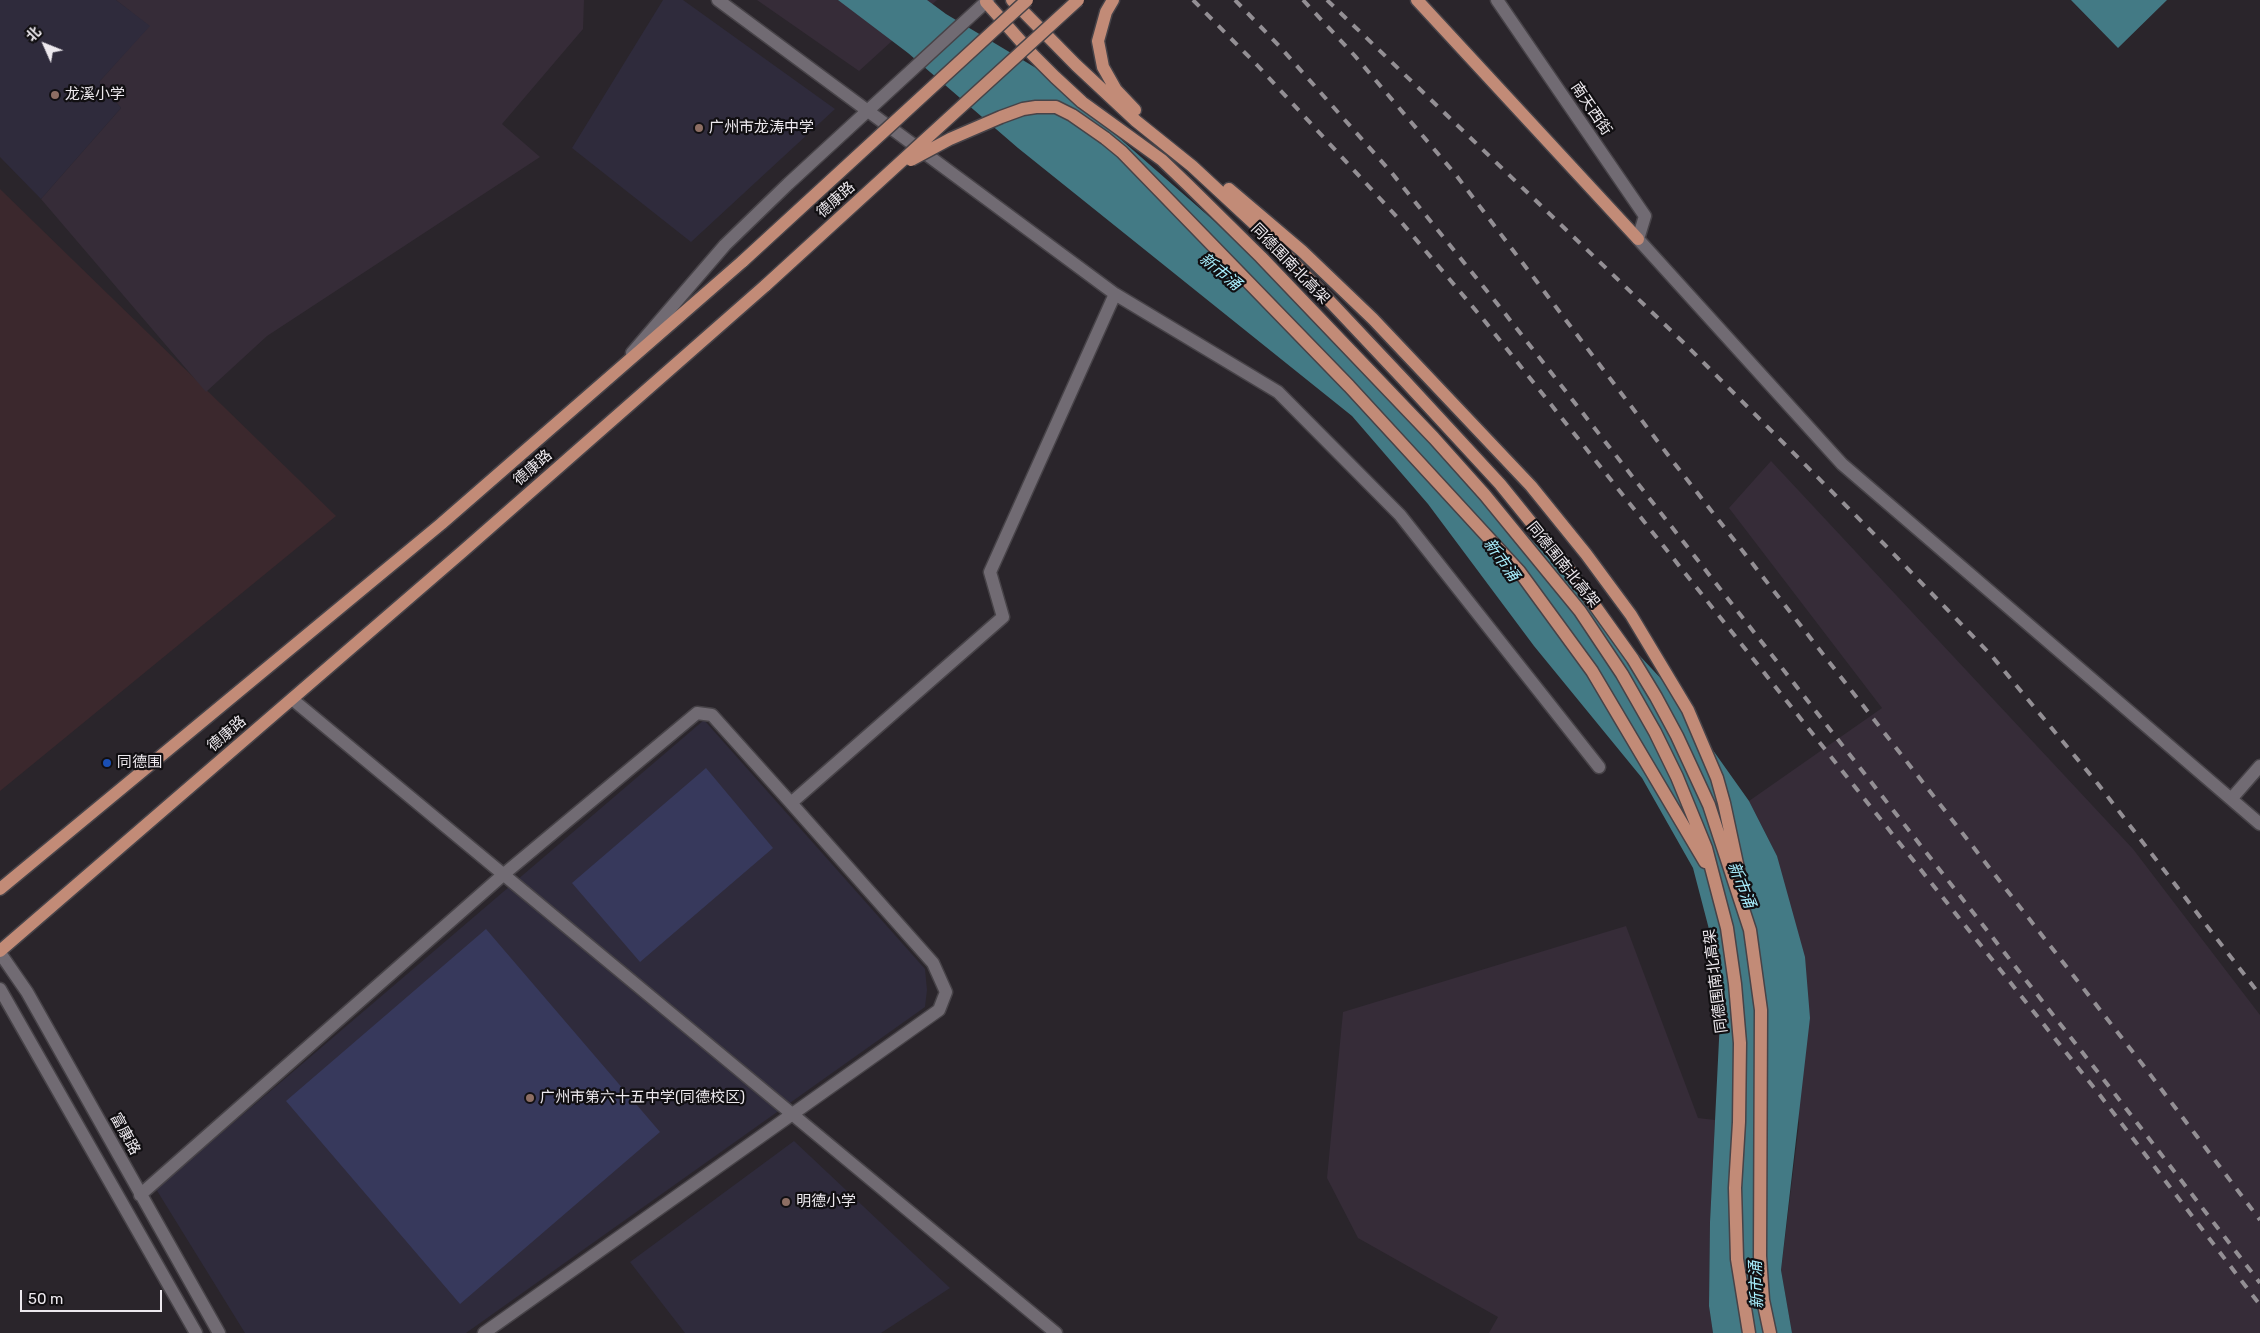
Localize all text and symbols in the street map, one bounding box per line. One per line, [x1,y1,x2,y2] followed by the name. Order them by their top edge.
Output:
[20,20,70,70] north arrow
[23,23,45,45] text: 北
[1567,79,1615,139] street label: 南天西街
[65,86,125,104] place label: 龙溪小学
[49,89,61,101] marker: 龙溪小学
[709,119,814,137] place label: 广州市龙涛中学
[693,122,705,134] marker: 广州市龙涛中学
[813,178,859,222] street label: 德康路
[1247,220,1333,308] street label: 同德围南北高架
[1195,249,1245,295] water label: 新市涌
[510,446,556,490] street label: 德康路
[1523,519,1603,611] street label: 同德围南北高架
[1479,535,1523,585] water label: 新市涌
[204,712,250,756] street label: 德康路
[117,754,162,772] place label: 同德围
[101,757,113,769] marker: 同德围
[1723,859,1759,911] water label: 新市涌
[1701,928,1731,1034] street label: 同德围南北高架
[540,1089,745,1107] place label: 广州市第六十五中学(同德校区)
[524,1092,536,1104] marker: 广州市第六十五中学(同德校区)
[106,1110,144,1158] street label: 富康路
[796,1193,856,1211] place label: 明德小学
[780,1196,792,1208] marker: 明德小学
[1747,1261,1767,1309] water label: 新市涌
[22,1280,165,1312] scale bar
[28,1290,63,1308] text: 50 m

